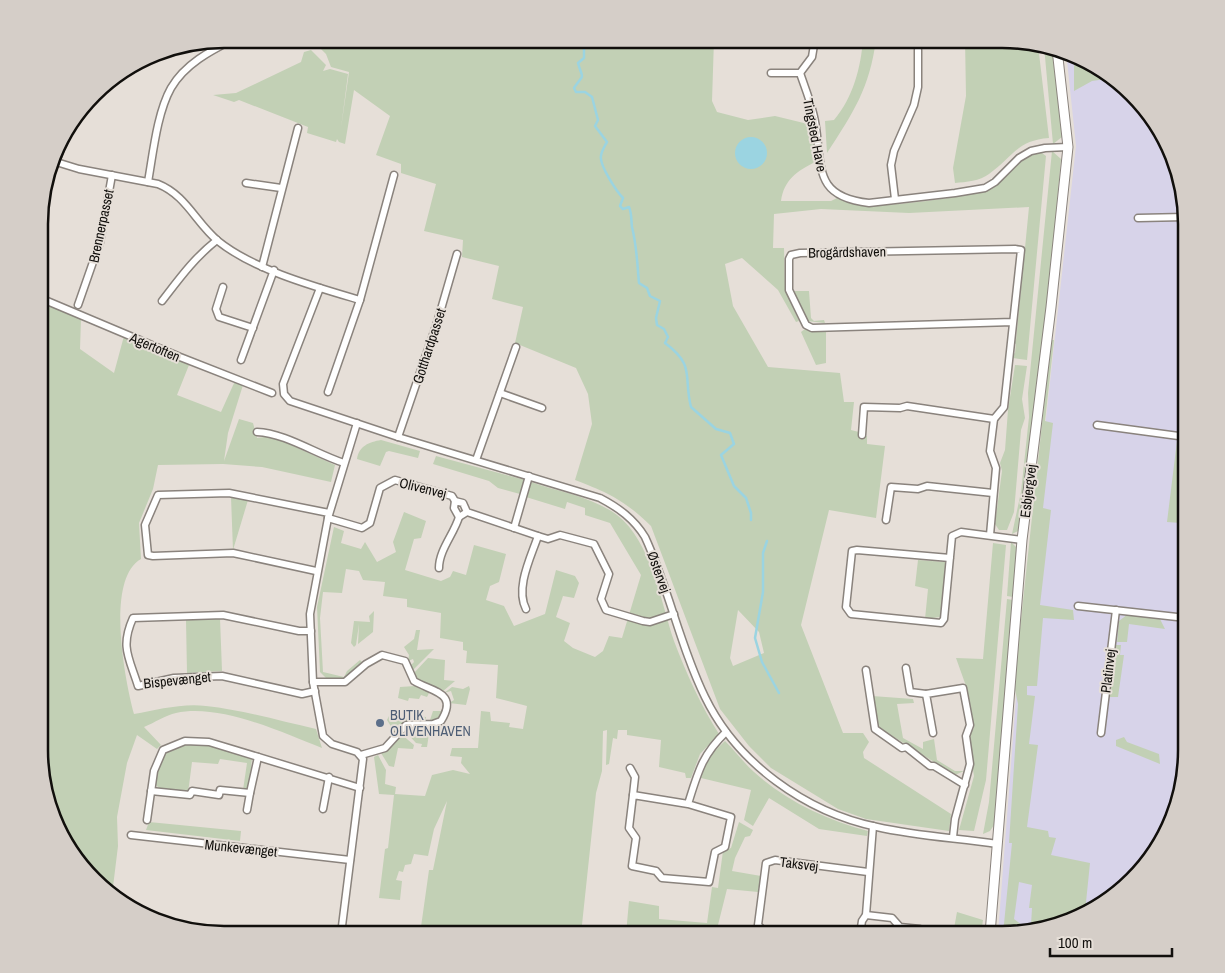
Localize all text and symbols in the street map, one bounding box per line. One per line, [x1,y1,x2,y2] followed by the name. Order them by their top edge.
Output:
[799,97,831,173] street label: Tingsted Have
[84,188,118,264] street label: Brennerpasset
[808,242,886,262] street label: Brogårdshaven
[408,306,450,386] street label: Gotthardpasset
[126,328,183,366] street label: Agertoften
[1016,463,1040,519] street label: Esbjergvej
[398,473,448,503] street label: Olivenvej
[643,549,675,595] street label: Østervej
[1096,648,1120,694] street label: Platinvej
[142,668,212,692] street label: Bispevænget
[390,706,471,740] place label: BUTIK OLIVENHAVEN
[374,717,386,729] marker: BUTIK OLIVENHAVEN
[204,835,278,861] street label: Munkevænget
[779,853,819,875] street label: Taksvej
[1050,926,1172,958] scale bar
[1058,932,1092,953] text: 100 m

